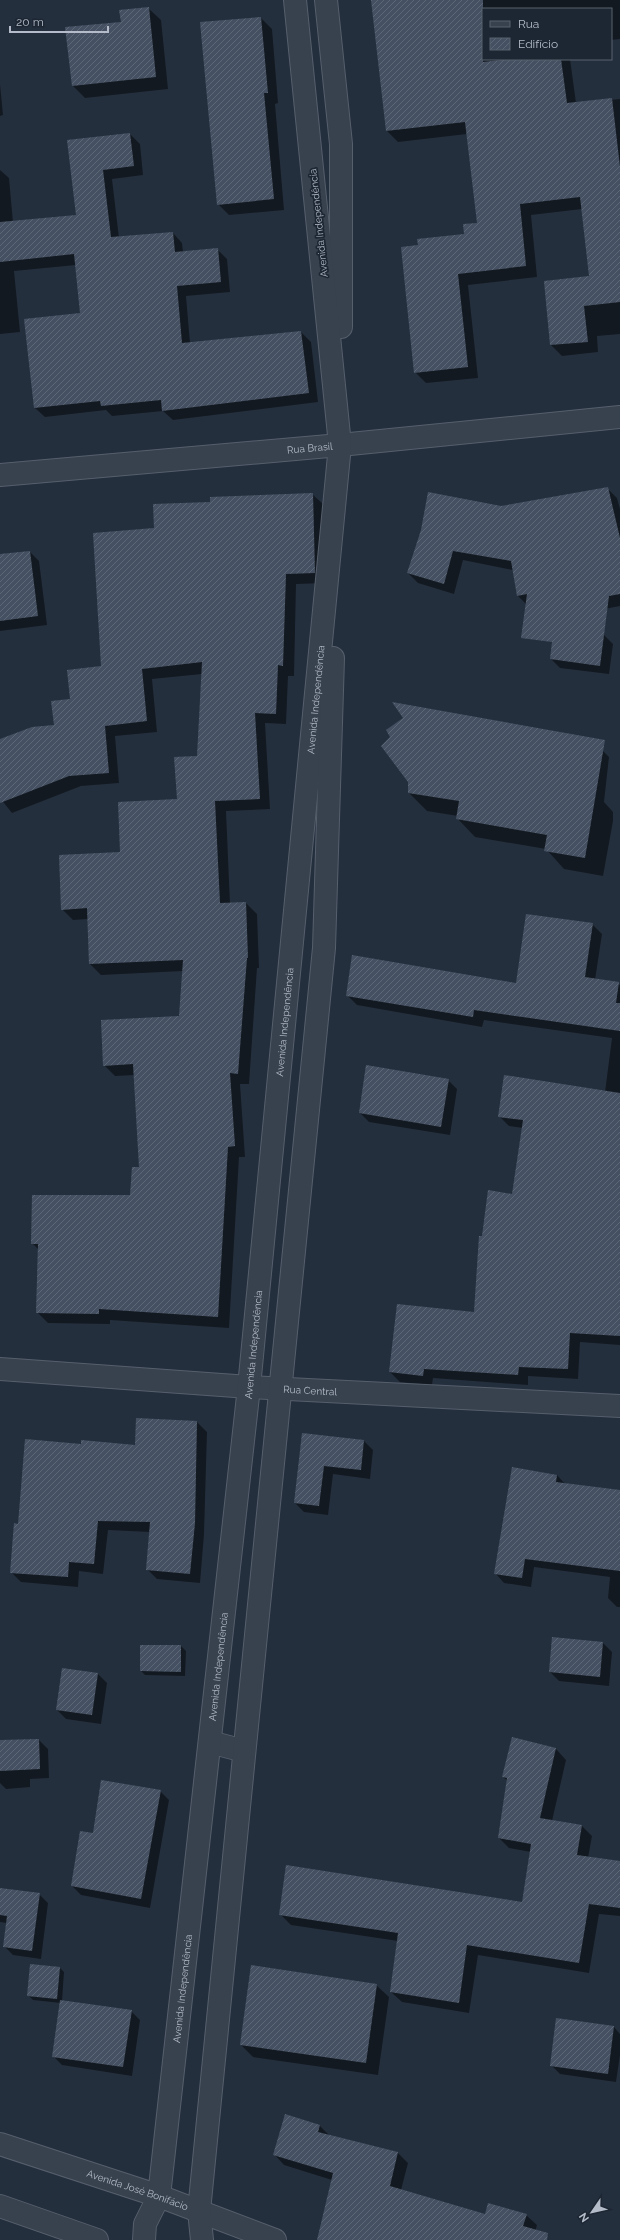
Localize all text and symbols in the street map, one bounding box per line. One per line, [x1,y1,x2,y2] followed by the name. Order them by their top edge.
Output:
[10,8,108,34] scale bar
[482,8,612,60] legend
[16,15,44,29] text: 20 m
[518,17,539,31] text: Rua
[518,37,558,51] text: Edifício
[307,168,330,278] street label: Avenida Independência
[287,441,333,456] street label: Rua Brasil
[305,645,327,754] street label: Avenida Independência
[274,967,295,1077] street label: Avenida Independência
[243,1290,264,1400] street label: Avenida Independência
[283,1384,338,1398] street label: Rua Central
[207,1612,230,1722] street label: Avenida Independência
[171,1934,194,2044] street label: Avenida Independência
[85,2168,190,2213] street label: Avenida José Bonifácio
[572,2192,612,2232] north arrow
[576,2210,592,2224] text: N

